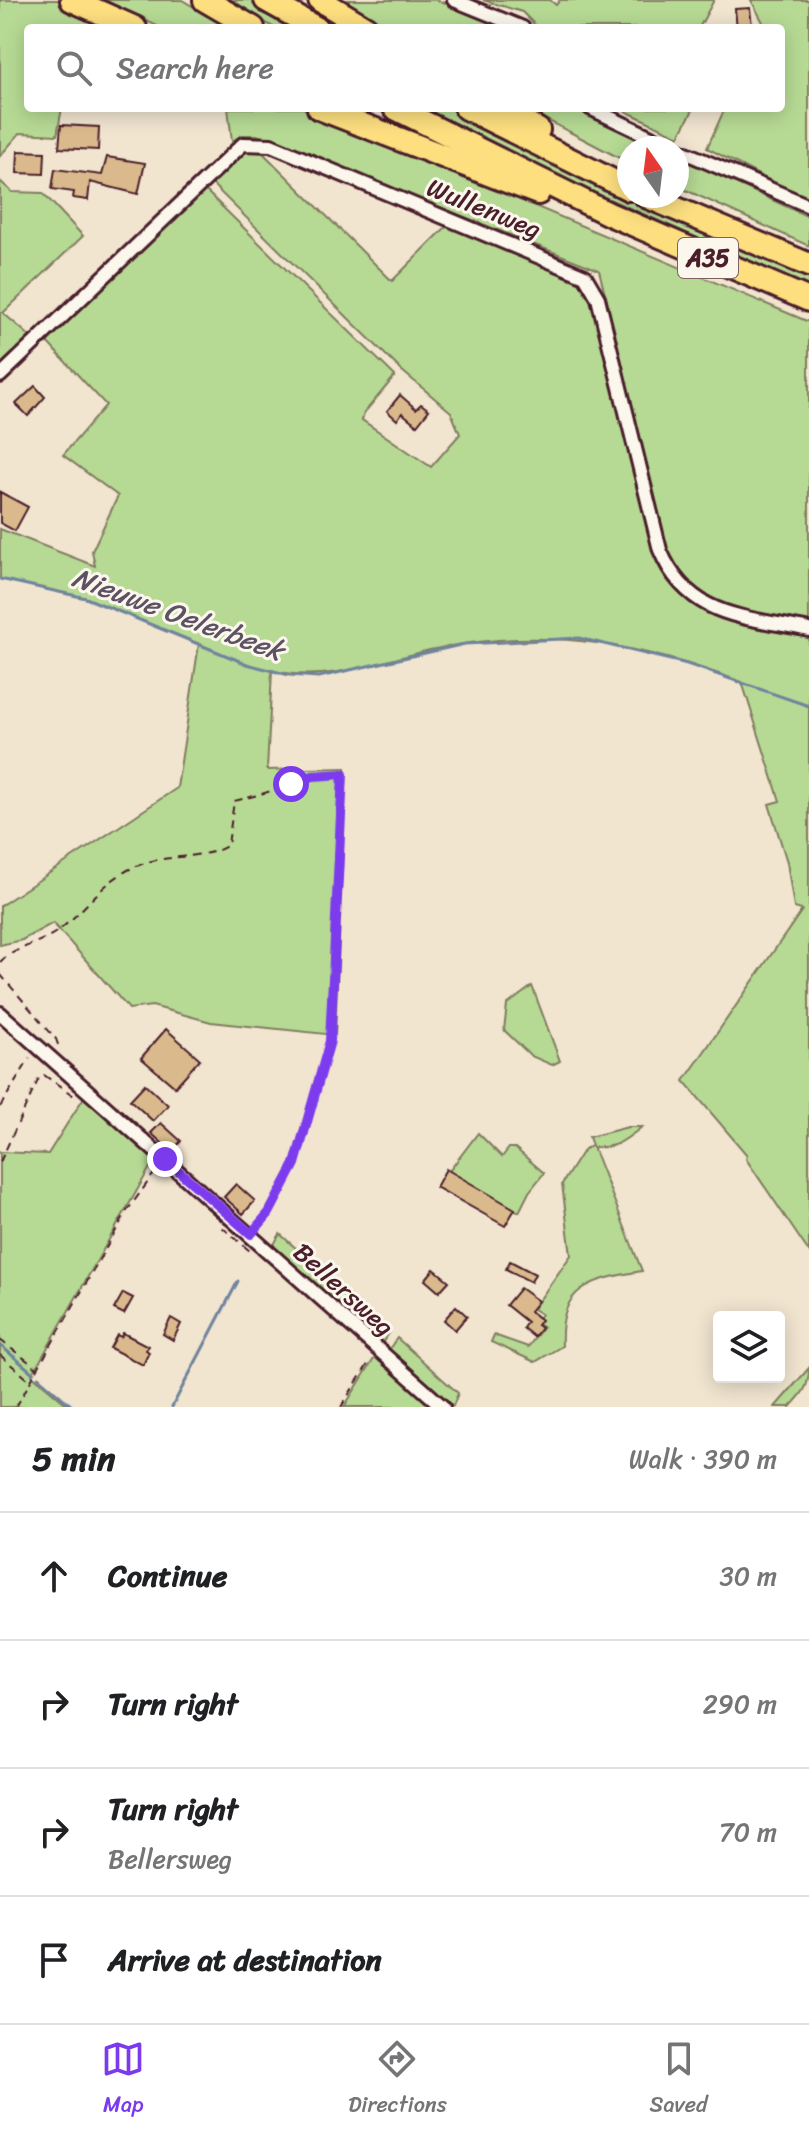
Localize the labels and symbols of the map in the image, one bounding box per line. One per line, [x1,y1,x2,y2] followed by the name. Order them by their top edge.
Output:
[617,136,689,208] north arrow
[420,164,548,252] street label: Wullenweg
[678,238,738,278] road number: A35
[65,553,294,676] water label: Nieuwe Oelerbeek
[273,766,309,802] route start
[147,1141,183,1177] route end
[282,1230,406,1348] street label: Bellersweg

